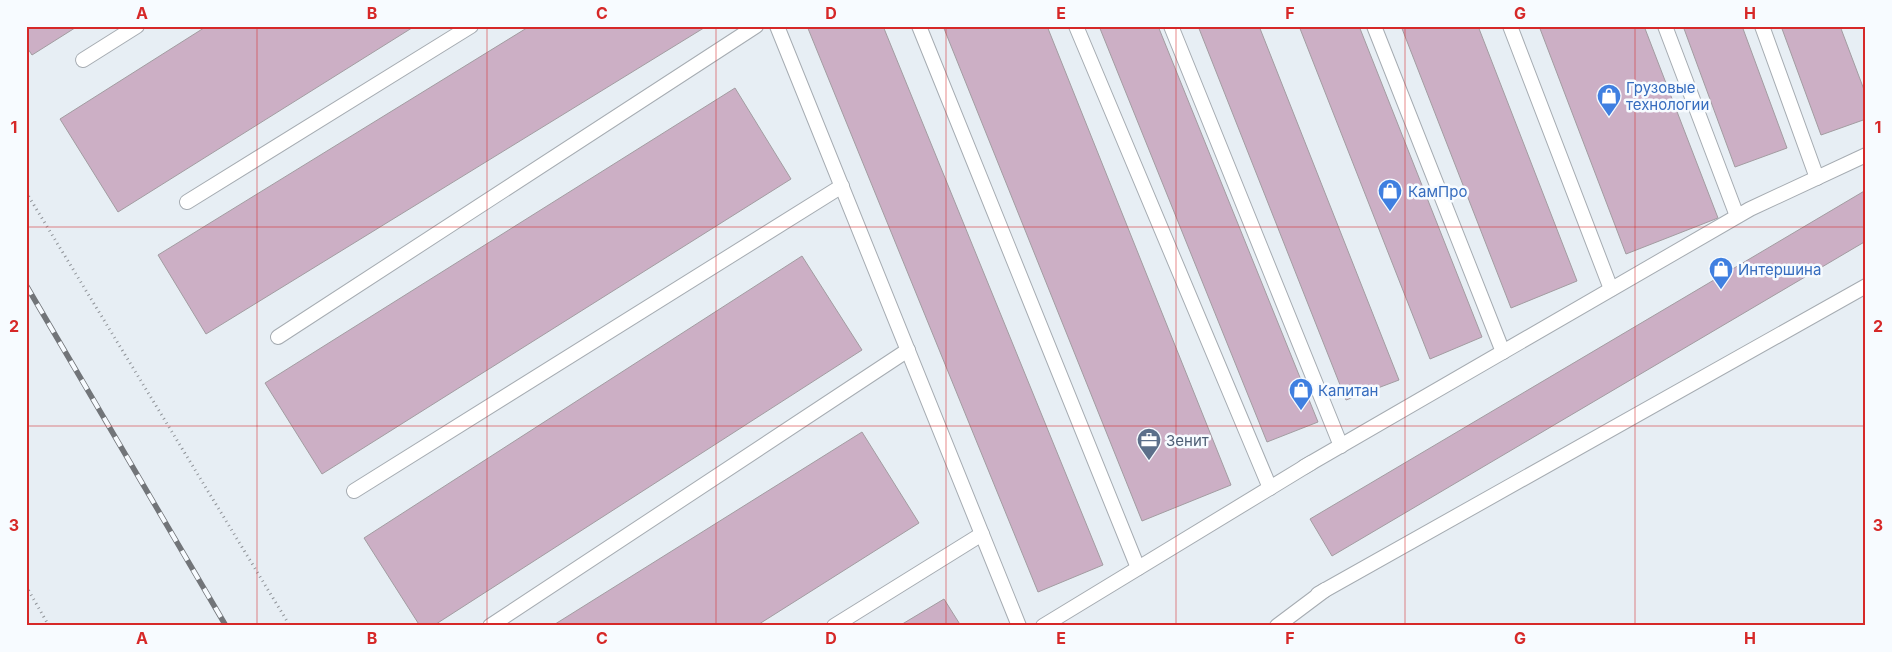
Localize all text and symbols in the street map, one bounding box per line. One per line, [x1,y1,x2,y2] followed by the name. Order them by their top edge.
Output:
[136,3,148,23] text: A
[367,3,377,23] text: B
[596,3,608,23] text: C
[825,3,837,23] text: D
[1056,3,1066,23] text: E
[1285,3,1295,23] text: F
[1514,3,1526,23] text: G
[1744,3,1756,23] text: H
[1626,78,1709,114] place label: Грузовые технологии
[1596,83,1622,117] shop icon: Грузовые технологии
[11,117,17,137] text: 1
[1875,117,1881,137] text: 1
[1377,178,1403,212] shop icon: КамПро
[1408,182,1467,201] place label: КамПро
[1708,256,1734,290] shop icon: Интершина
[1738,260,1821,279] place label: Интершина
[9,316,19,336] text: 2
[1873,316,1883,336] text: 2
[1288,377,1314,411] shop icon: Капитан
[1318,381,1378,400] place label: Капитан
[1136,427,1162,461] office icon: Зенит
[1166,431,1209,450] place label: Зенит
[9,515,19,535] text: 3
[1873,515,1883,535] text: 3
[136,628,148,648] text: A
[367,628,377,648] text: B
[596,628,608,648] text: C
[825,628,837,648] text: D
[1056,628,1066,648] text: E
[1285,628,1295,648] text: F
[1514,628,1526,648] text: G
[1744,628,1756,648] text: H

